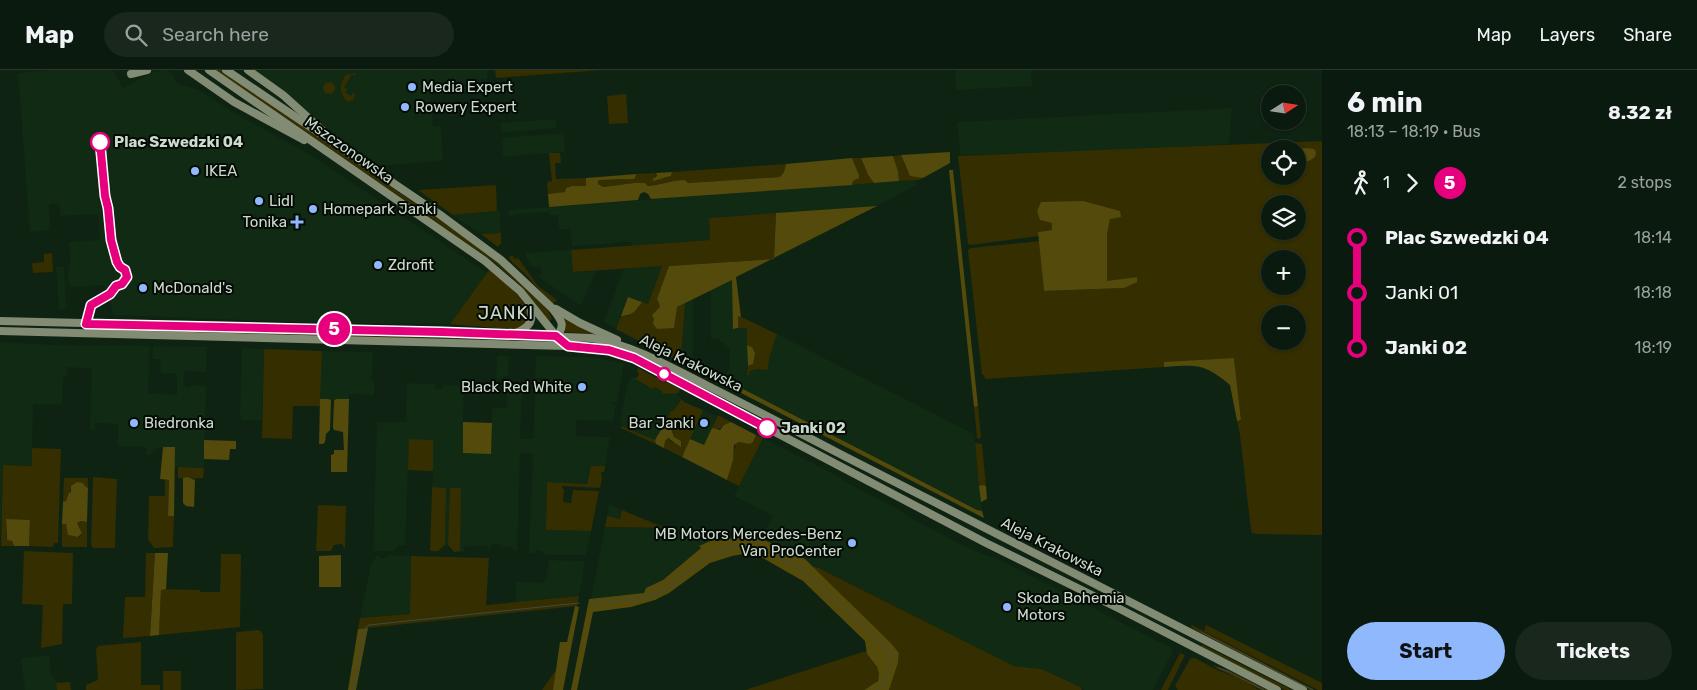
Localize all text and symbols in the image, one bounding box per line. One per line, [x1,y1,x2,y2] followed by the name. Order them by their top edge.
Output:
[104,12,454,57] search box
[25,21,74,49] text: Map
[122,21,150,49] icon: search
[162,23,269,46] text: Search here
[1477,24,1512,46] text: Map
[1540,24,1595,46] text: Layers
[1623,24,1672,46] text: Share
[422,78,513,96] place label: Media Expert
[406,81,418,93] marker: Media Expert
[1261,85,1306,130] north arrow
[1261,85,1306,350] map controls
[1347,86,1423,119] text: 6 min
[415,98,517,116] place label: Rowery Expert
[399,101,411,113] marker: Rowery Expert
[1608,101,1672,124] text: 8.32 zł
[301,113,397,187] street label: Mszczonowska
[1347,122,1481,141] text: 18:13 – 18:19 · Bus
[90,132,110,152] marker: Plac Szwedzki 04
[114,133,243,151] place label: Plac Szwedzki 04
[1261,140,1306,185] button: locate
[205,162,237,180] place label: IKEA
[189,165,201,177] marker: IKEA
[1347,169,1375,197] icon: walk
[1398,169,1426,197] icon: forward
[1444,172,1456,194] text: 5
[1383,173,1390,192] text: 1
[1617,173,1672,192] text: 2 stops
[269,192,294,210] place label: Lidl
[253,195,265,207] marker: Lidl
[1261,195,1306,240] button: layers
[323,200,436,218] place label: Homepark Janki
[307,203,319,215] marker: Homepark Janki
[243,213,287,231] place label: Tonika
[291,216,303,228] marker: Tonika
[1385,226,1549,249] text: Plac Szwedzki 04
[1634,228,1672,247] text: 18:14
[1261,250,1306,295] button: +
[388,256,434,274] place label: Zdrofit
[372,259,384,271] marker: Zdrofit
[153,279,233,297] place label: McDonald's
[1385,281,1458,304] text: Janki 01
[137,282,149,294] marker: McDonald's
[1634,283,1672,302] text: 18:18
[478,302,534,324] district label: JANKI
[1261,305,1306,350] button: −
[318,313,350,345] line badge: 5
[328,318,340,340] text: 5
[637,330,745,396] street label: Aleja Krakowska
[1385,336,1467,359] text: Janki 02
[1635,338,1672,357] text: 18:19
[657,367,671,381] unlabelled marker
[461,378,572,396] place label: Black Red White
[576,381,588,393] marker: Black Red White
[144,414,214,432] place label: Biedronka
[628,414,694,432] place label: Bar Janki
[128,417,140,429] marker: Biedronka
[698,417,710,429] marker: Bar Janki
[757,418,777,438] marker: Janki 02
[781,419,846,437] place label: Janki 02
[998,514,1106,580] street label: Aleja Krakowska
[655,525,842,560] place label: MB Motors Mercedes-Benz Van ProCenter
[846,537,858,549] marker: MB Motors Mercedes-Benz Van ProCenter
[1017,589,1125,624] place label: Skoda Bohemia Motors
[1001,601,1013,613] marker: Skoda Bohemia Motors
[1347,622,1505,680] button: Start
[1515,622,1672,680] button: Tickets

